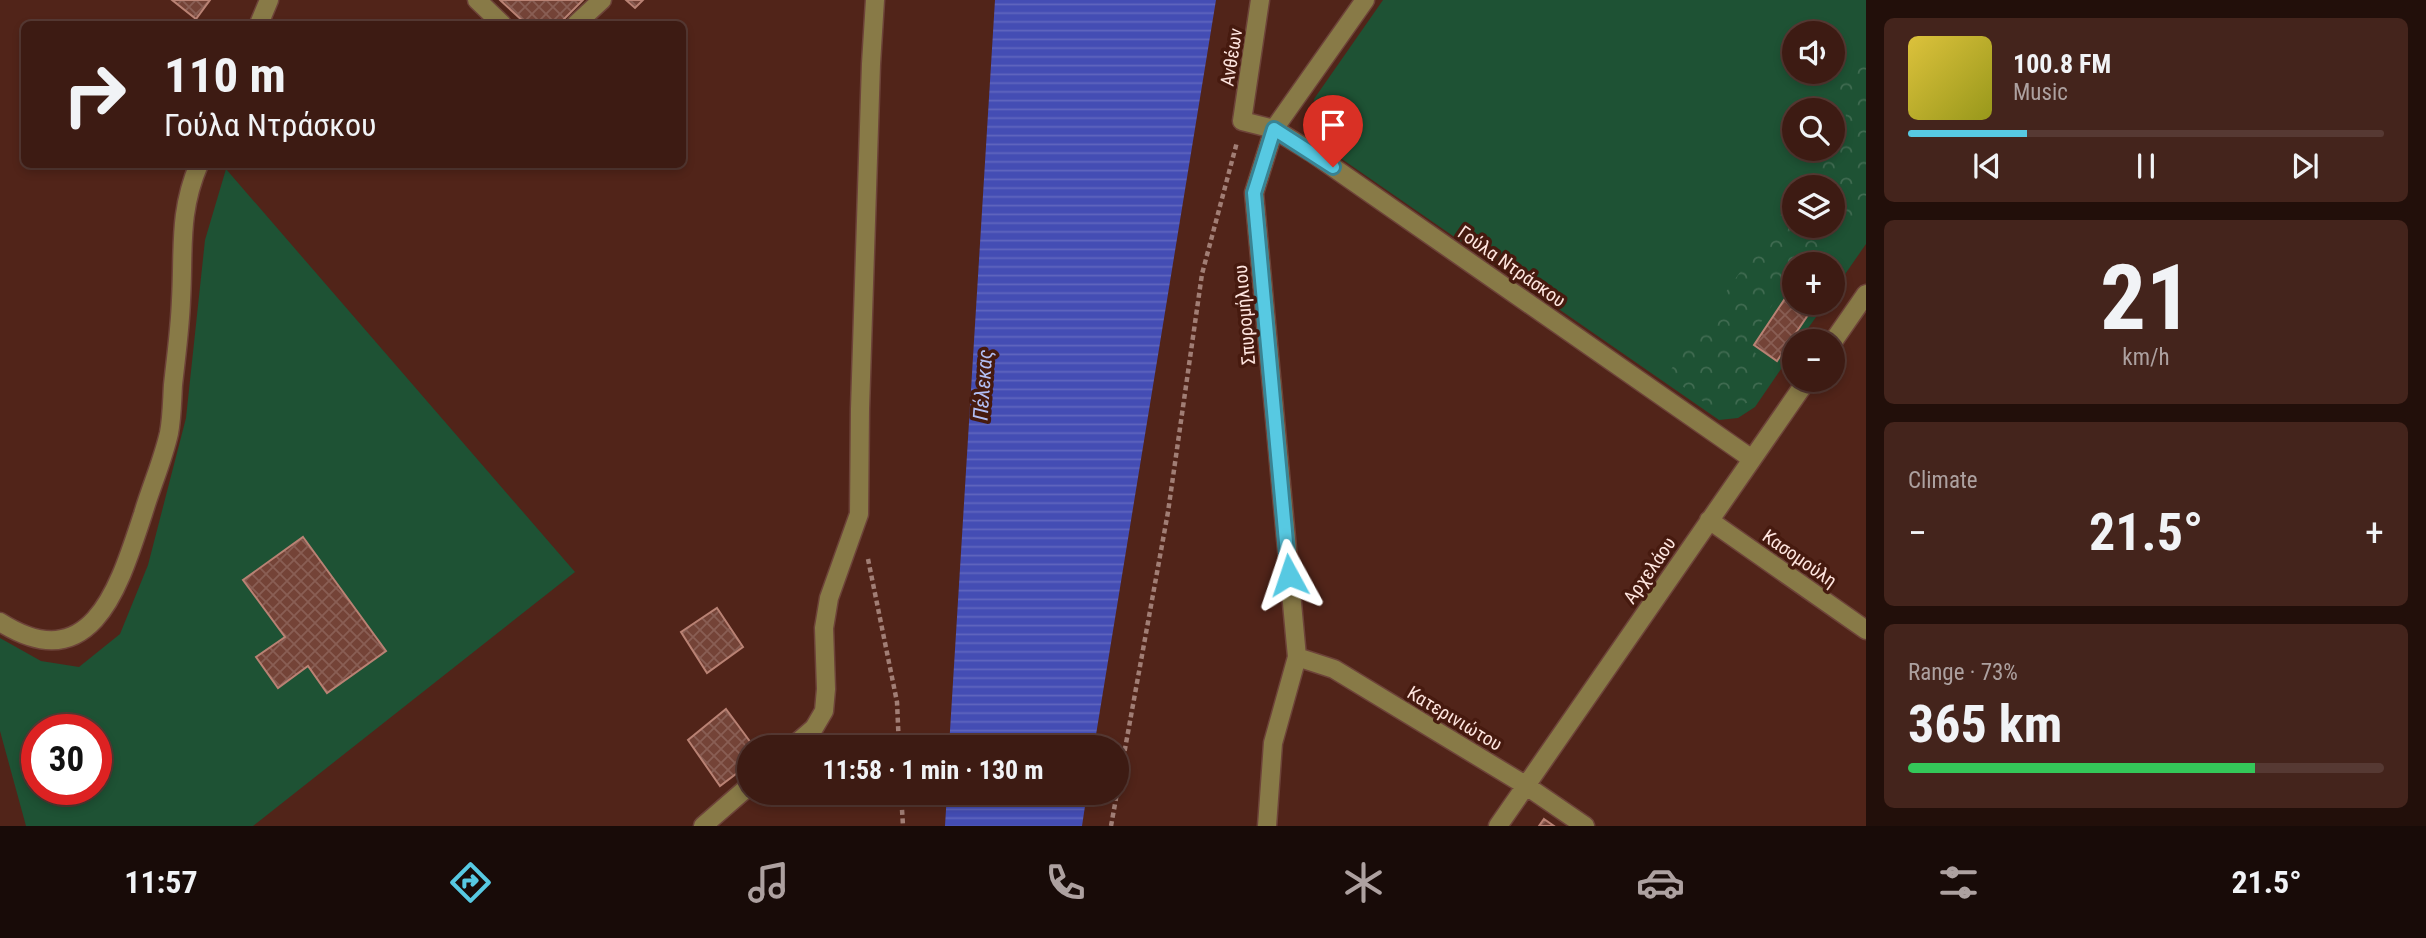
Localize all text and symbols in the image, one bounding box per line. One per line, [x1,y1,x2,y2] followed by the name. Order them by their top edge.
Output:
[1782,21,1845,392] map controls
[1782,21,1845,84] button: sound
[1216,26,1247,88] street label: Ανθέων
[164,47,286,104] text: 110 m
[49,49,140,140] icon: right
[2013,49,2111,79] text: 100.8 FM
[2013,79,2068,106] text: Music
[1303,95,1363,167] pin
[1782,98,1845,161] button: search
[164,106,376,144] text: Γούλα Ντράσκου
[1314,106,1352,144] icon: arrive
[1968,147,2006,185] icon: previous
[2127,147,2165,185] icon: pause
[2286,147,2324,185] icon: next
[1782,175,1845,238] button: layers
[1453,221,1570,312] street label: Γούλα Ντράσκου
[2100,245,2192,351] text: 21
[1782,252,1845,315] button: +
[1229,264,1260,366] street label: Σπυρομήλιου
[1782,329,1845,392] button: −
[2122,344,2170,371] text: km/h
[969,349,997,421] water label: Πέλεκας
[1908,467,1978,494] text: Climate
[2089,502,2203,563] text: 21.5°
[1908,511,1927,555] text: −
[2365,511,2384,555] text: +
[1758,524,1841,592] street label: Κασομούλη
[1618,533,1681,608] street label: Αρχελάου
[1252,538,1326,612] position arrow
[1908,659,2018,686] text: Range · 73%
[1403,681,1506,756] street label: Κατερινιώτου
[1908,694,2062,755] text: 365 km
[21,714,112,805] speed limit sign: 30
[823,755,1043,785] text: 11:58 · 1 min · 130 m
[446,858,495,907] icon: directions
[744,858,793,907] icon: music
[1041,858,1090,907] icon: phone
[1339,858,1388,907] icon: climate
[1636,858,1685,907] icon: car
[1934,858,1983,907] icon: filters
[124,863,198,901] text: 11:57
[2231,863,2302,901] text: 21.5°

